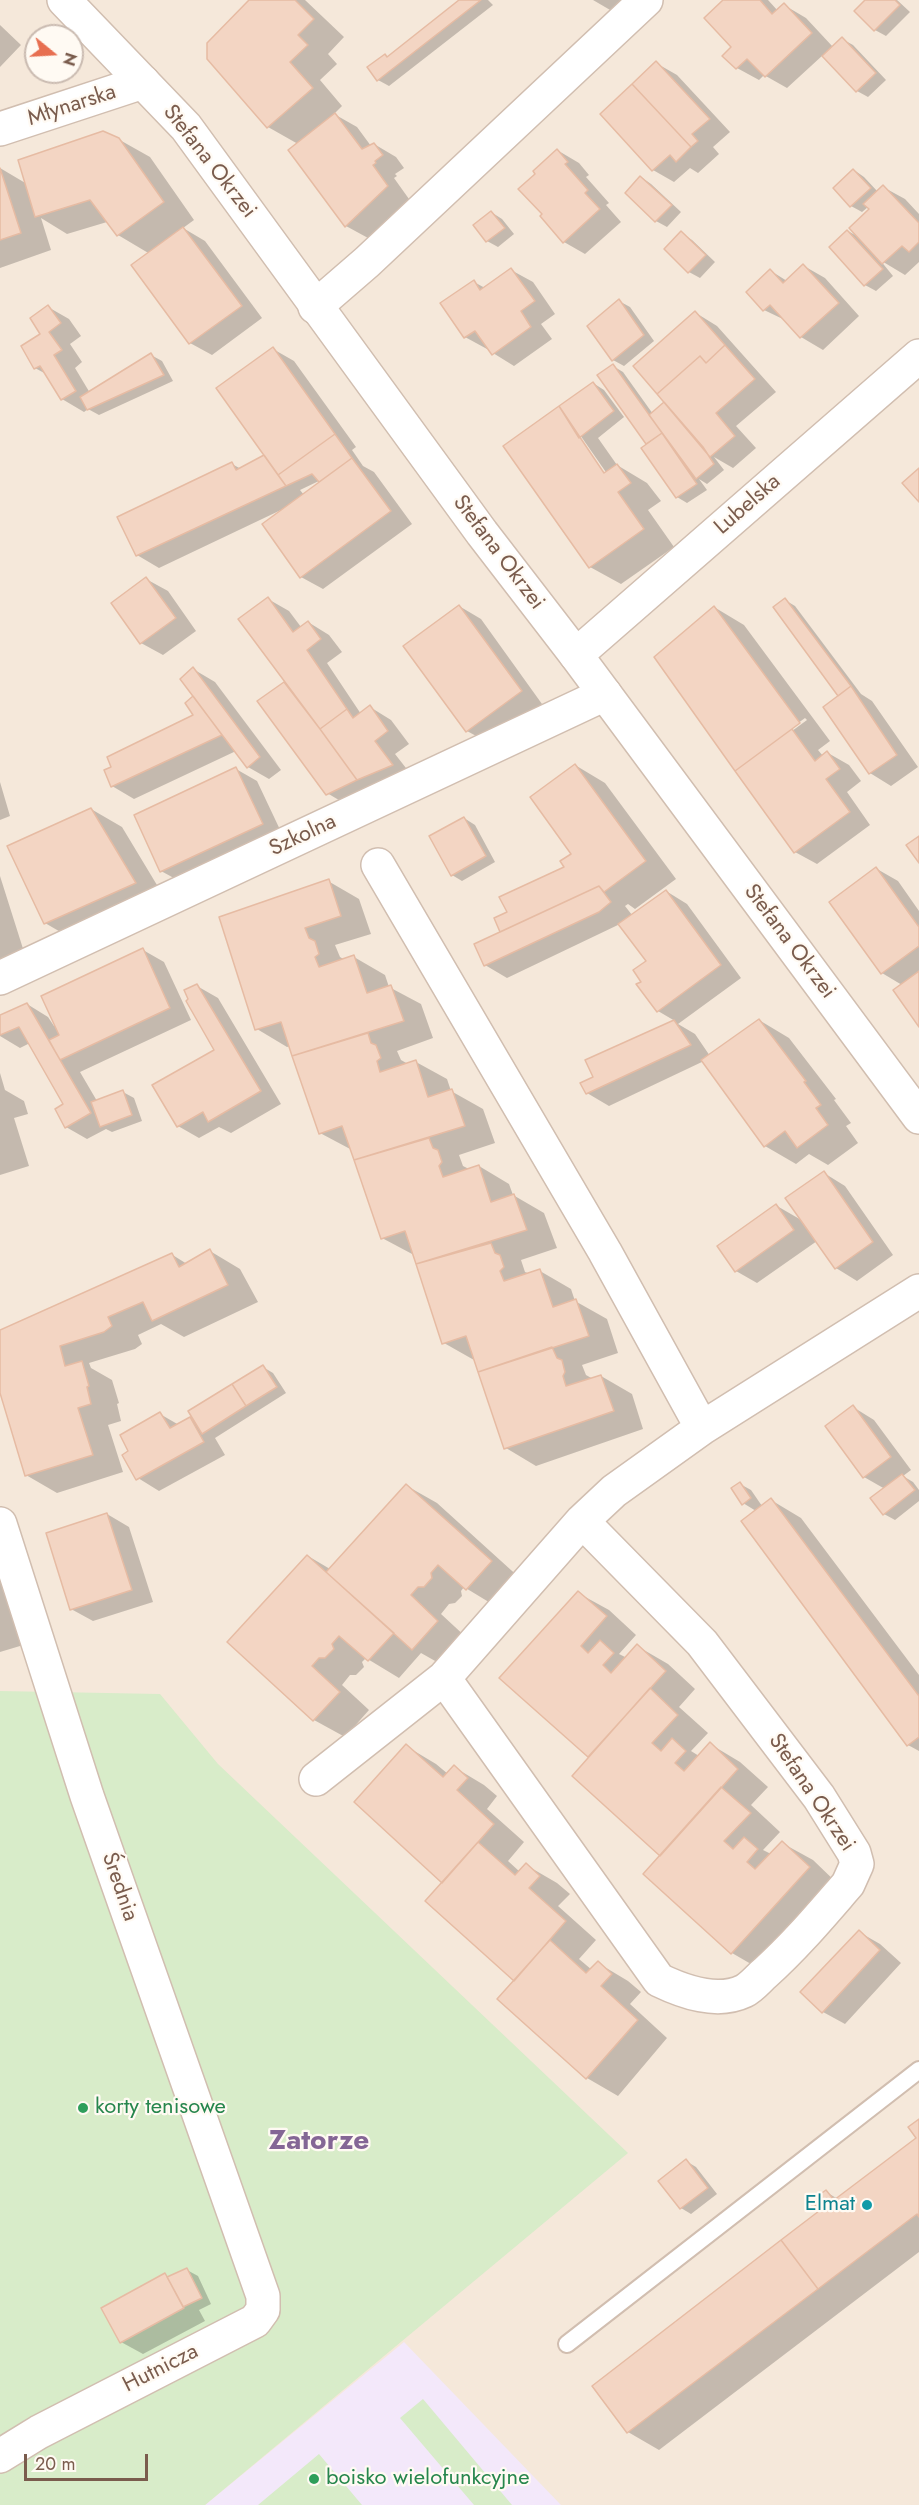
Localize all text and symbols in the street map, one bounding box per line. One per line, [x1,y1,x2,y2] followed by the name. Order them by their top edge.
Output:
[24,24,84,84] north arrow
[57,49,83,69] text: N
[24,79,120,133] street label: Młynarska
[157,100,261,224] street label: Stefana Okrzei
[710,469,786,541] street label: Lubelska
[446,491,550,615] street label: Stefana Okrzei
[265,809,341,863] street label: Szkolna
[737,880,841,1004] street label: Stefana Okrzei
[762,1729,860,1857] street label: Stefana Okrzei
[95,1849,143,1925] street label: Średnia
[95,2095,226,2121] place label: korty tenisowe
[76,2101,90,2115] marker: korty tenisowe
[269,2125,369,2159] district label: Zatorze
[805,2192,855,2218] place label: Elmat
[860,2198,874,2212] marker: Elmat
[119,2339,203,2399] street label: Hutnicza
[27,2442,152,2480] scale bar
[35,2451,75,2477] text: 20 m
[326,2466,529,2492] place label: boisko wielofunkcyjne
[307,2472,321,2486] marker: boisko wielofunkcyjne

